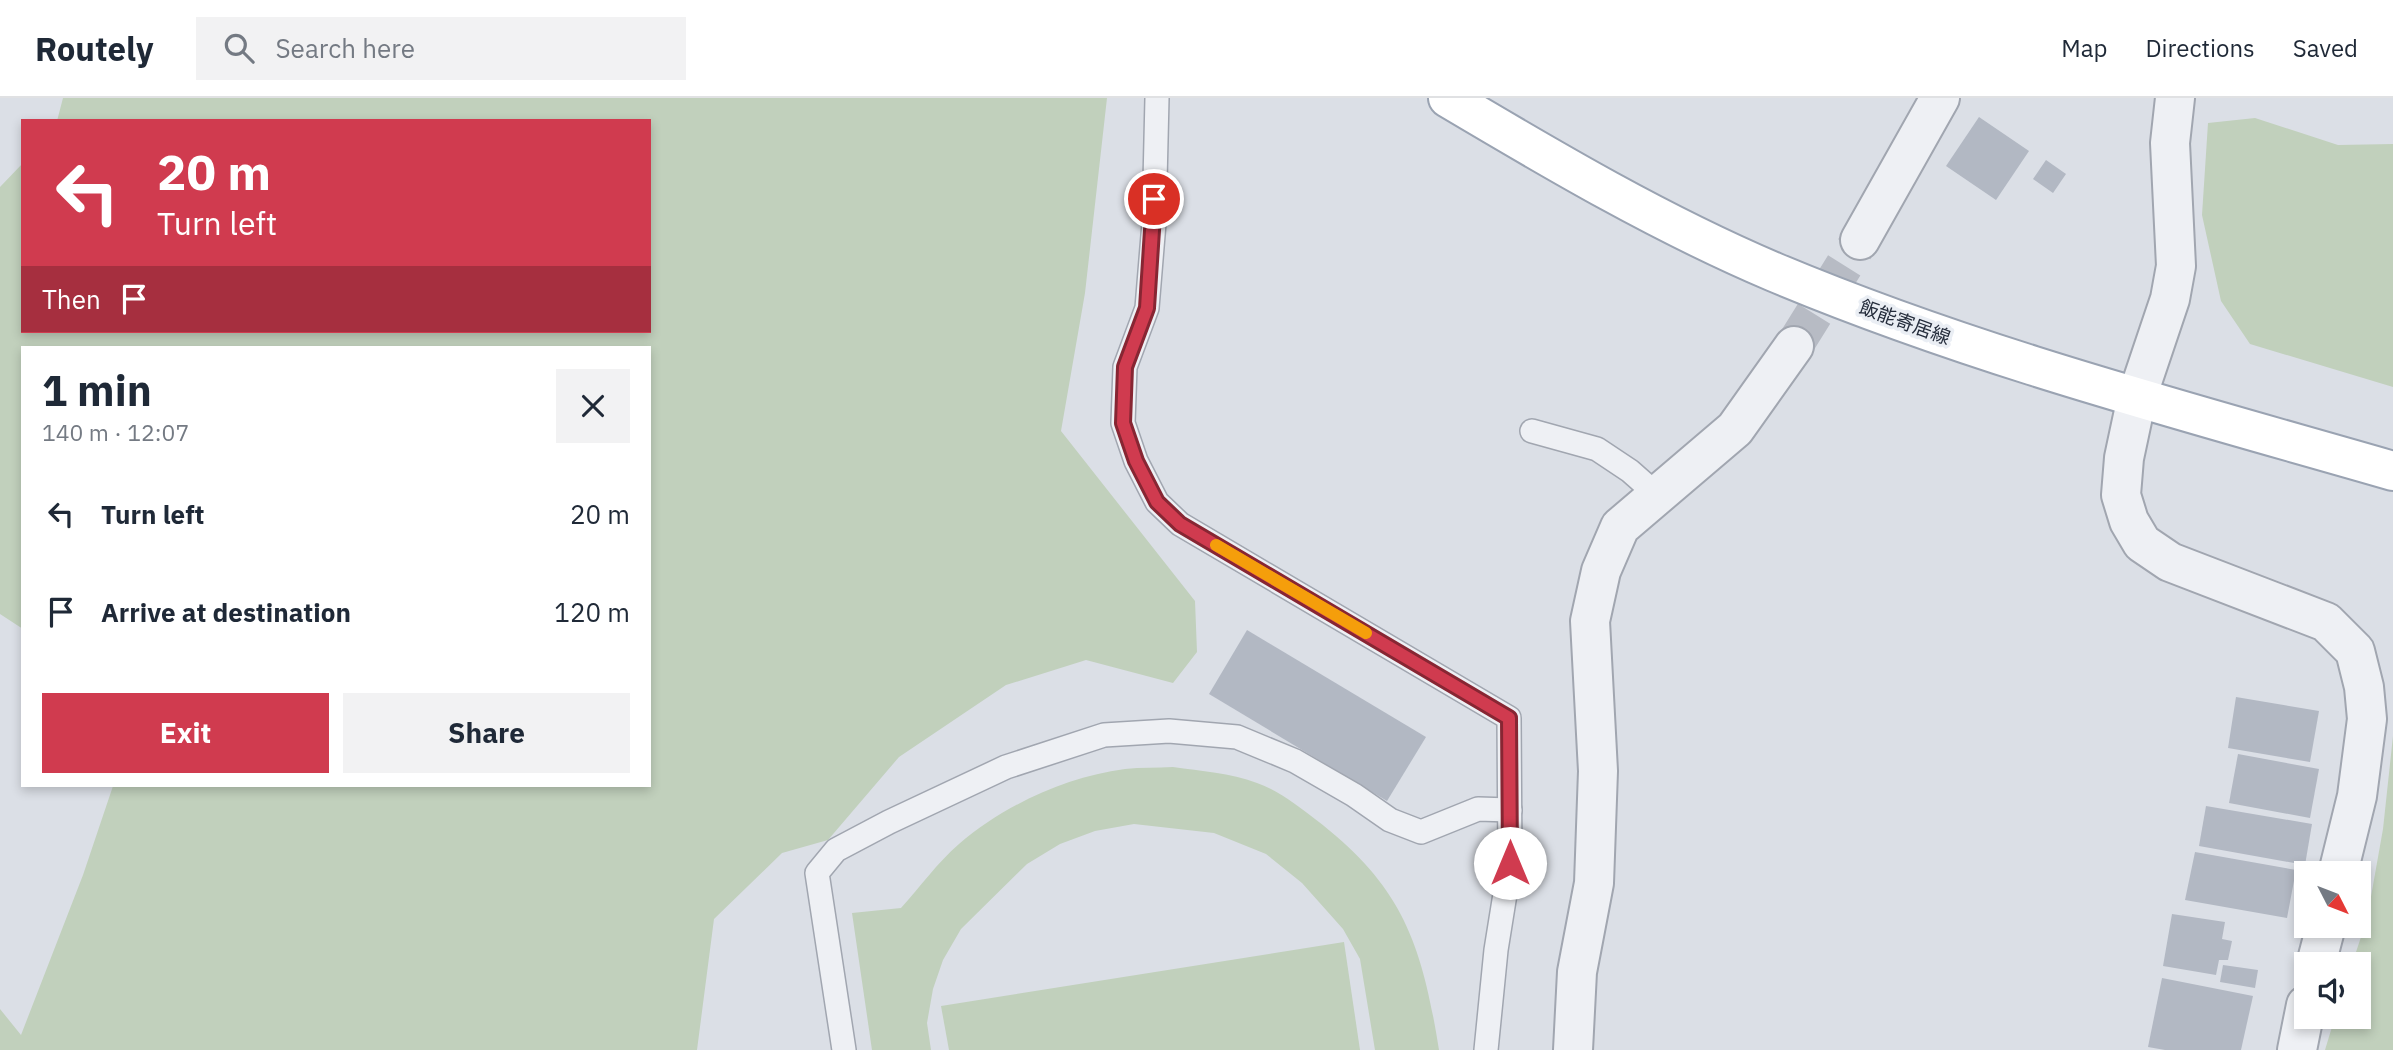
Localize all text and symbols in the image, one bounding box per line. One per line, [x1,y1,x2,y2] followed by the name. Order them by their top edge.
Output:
[196,17,686,80] search box
[35,27,154,70] text: Routely
[220,29,258,67] icon: search
[276,31,415,65] text: Search here
[2061,32,2107,64] text: Map
[2145,32,2255,64] text: Directions
[2293,32,2358,64] text: Saved
[157,140,271,203] text: 20 m
[42,147,133,238] icon: left
[1124,169,1184,229] pin
[1135,180,1173,218] icon: arrive
[157,202,277,244] text: Turn left
[115,280,153,318] icon: arrive
[42,282,101,316] text: Then
[1856,294,1954,350] street label: 飯能寄居線
[42,363,152,418] text: 1 min
[556,369,630,443] button: close
[42,417,189,447] text: 140 m · 12:07
[42,495,80,533] icon: left
[101,497,204,531] text: Turn left
[570,497,630,531] text: 20 m
[42,593,80,631] icon: arrive
[101,595,351,629] text: Arrive at destination
[554,595,630,629] text: 120 m
[42,693,329,773] button: Exit
[343,693,630,773] button: Share
[1473,826,1547,900] position arrow
[2294,861,2371,938] north arrow
[2294,861,2371,1029] map controls
[2294,952,2371,1029] button: sound

